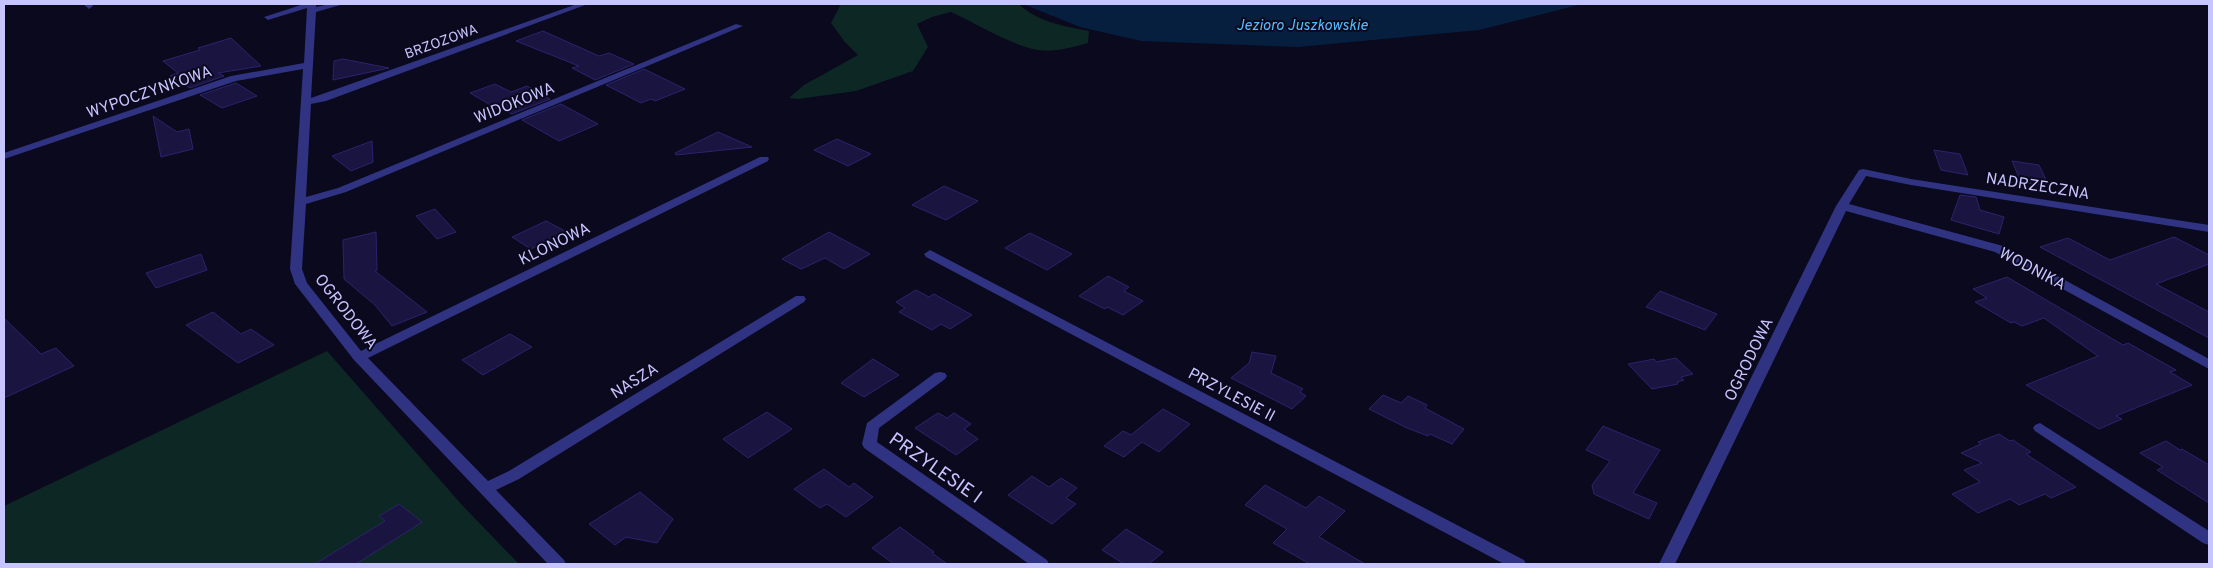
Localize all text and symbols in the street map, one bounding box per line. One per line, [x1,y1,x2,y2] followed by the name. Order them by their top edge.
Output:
[1236,17,1368,36] water label: Jezioro Juszkowskie
[403,21,481,64] street label: BRZOZOWA
[84,62,215,124] street label: WYPOCZYNKOWA
[472,79,558,129] street label: WIDOKOWA
[1984,169,2091,205] street label: NADRZECZNA
[516,219,594,271] street label: KLONOWA
[1995,244,2069,296] street label: WODNIKA
[310,270,381,354] street label: OGRODOWA
[1721,315,1779,405] street label: OGRODOWA
[608,359,663,404] street label: NASZA
[1184,364,1278,427] street label: PRZYLESIE II
[884,428,986,510] street label: PRZYLESIE I

